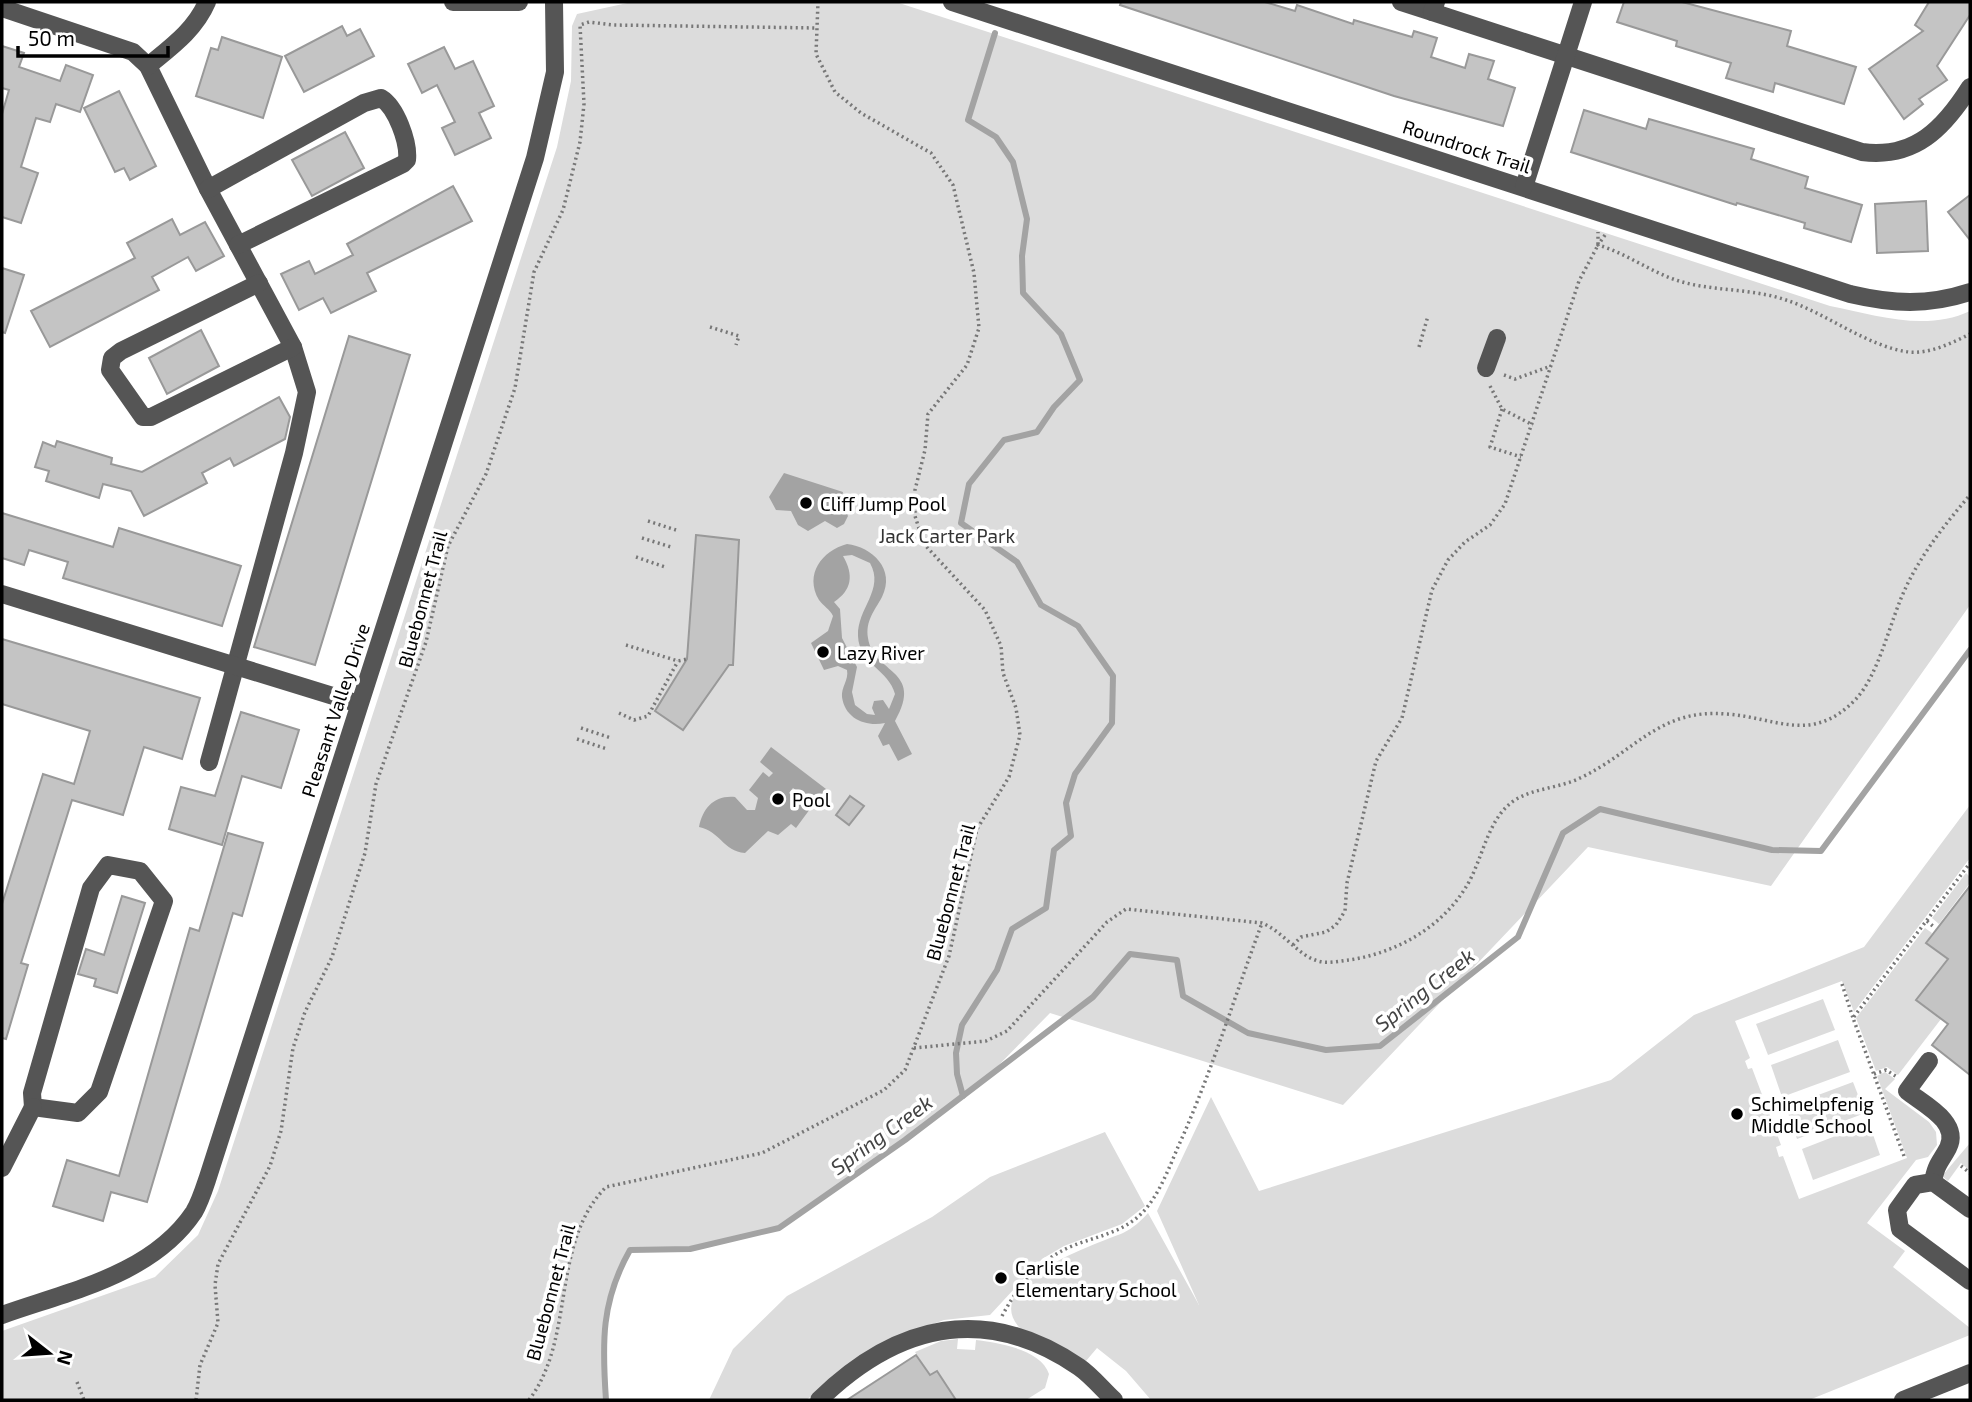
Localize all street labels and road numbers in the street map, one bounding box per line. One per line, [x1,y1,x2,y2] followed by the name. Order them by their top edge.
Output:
[1400,114,1534,178] street label: Roundrock Trail
[393,528,451,670] street label: Bluebonnet Trail
[296,620,374,800] street label: Pleasant Valley Drive
[921,821,979,963] street label: Bluebonnet Trail
[521,1221,579,1363] street label: Bluebonnet Trail

